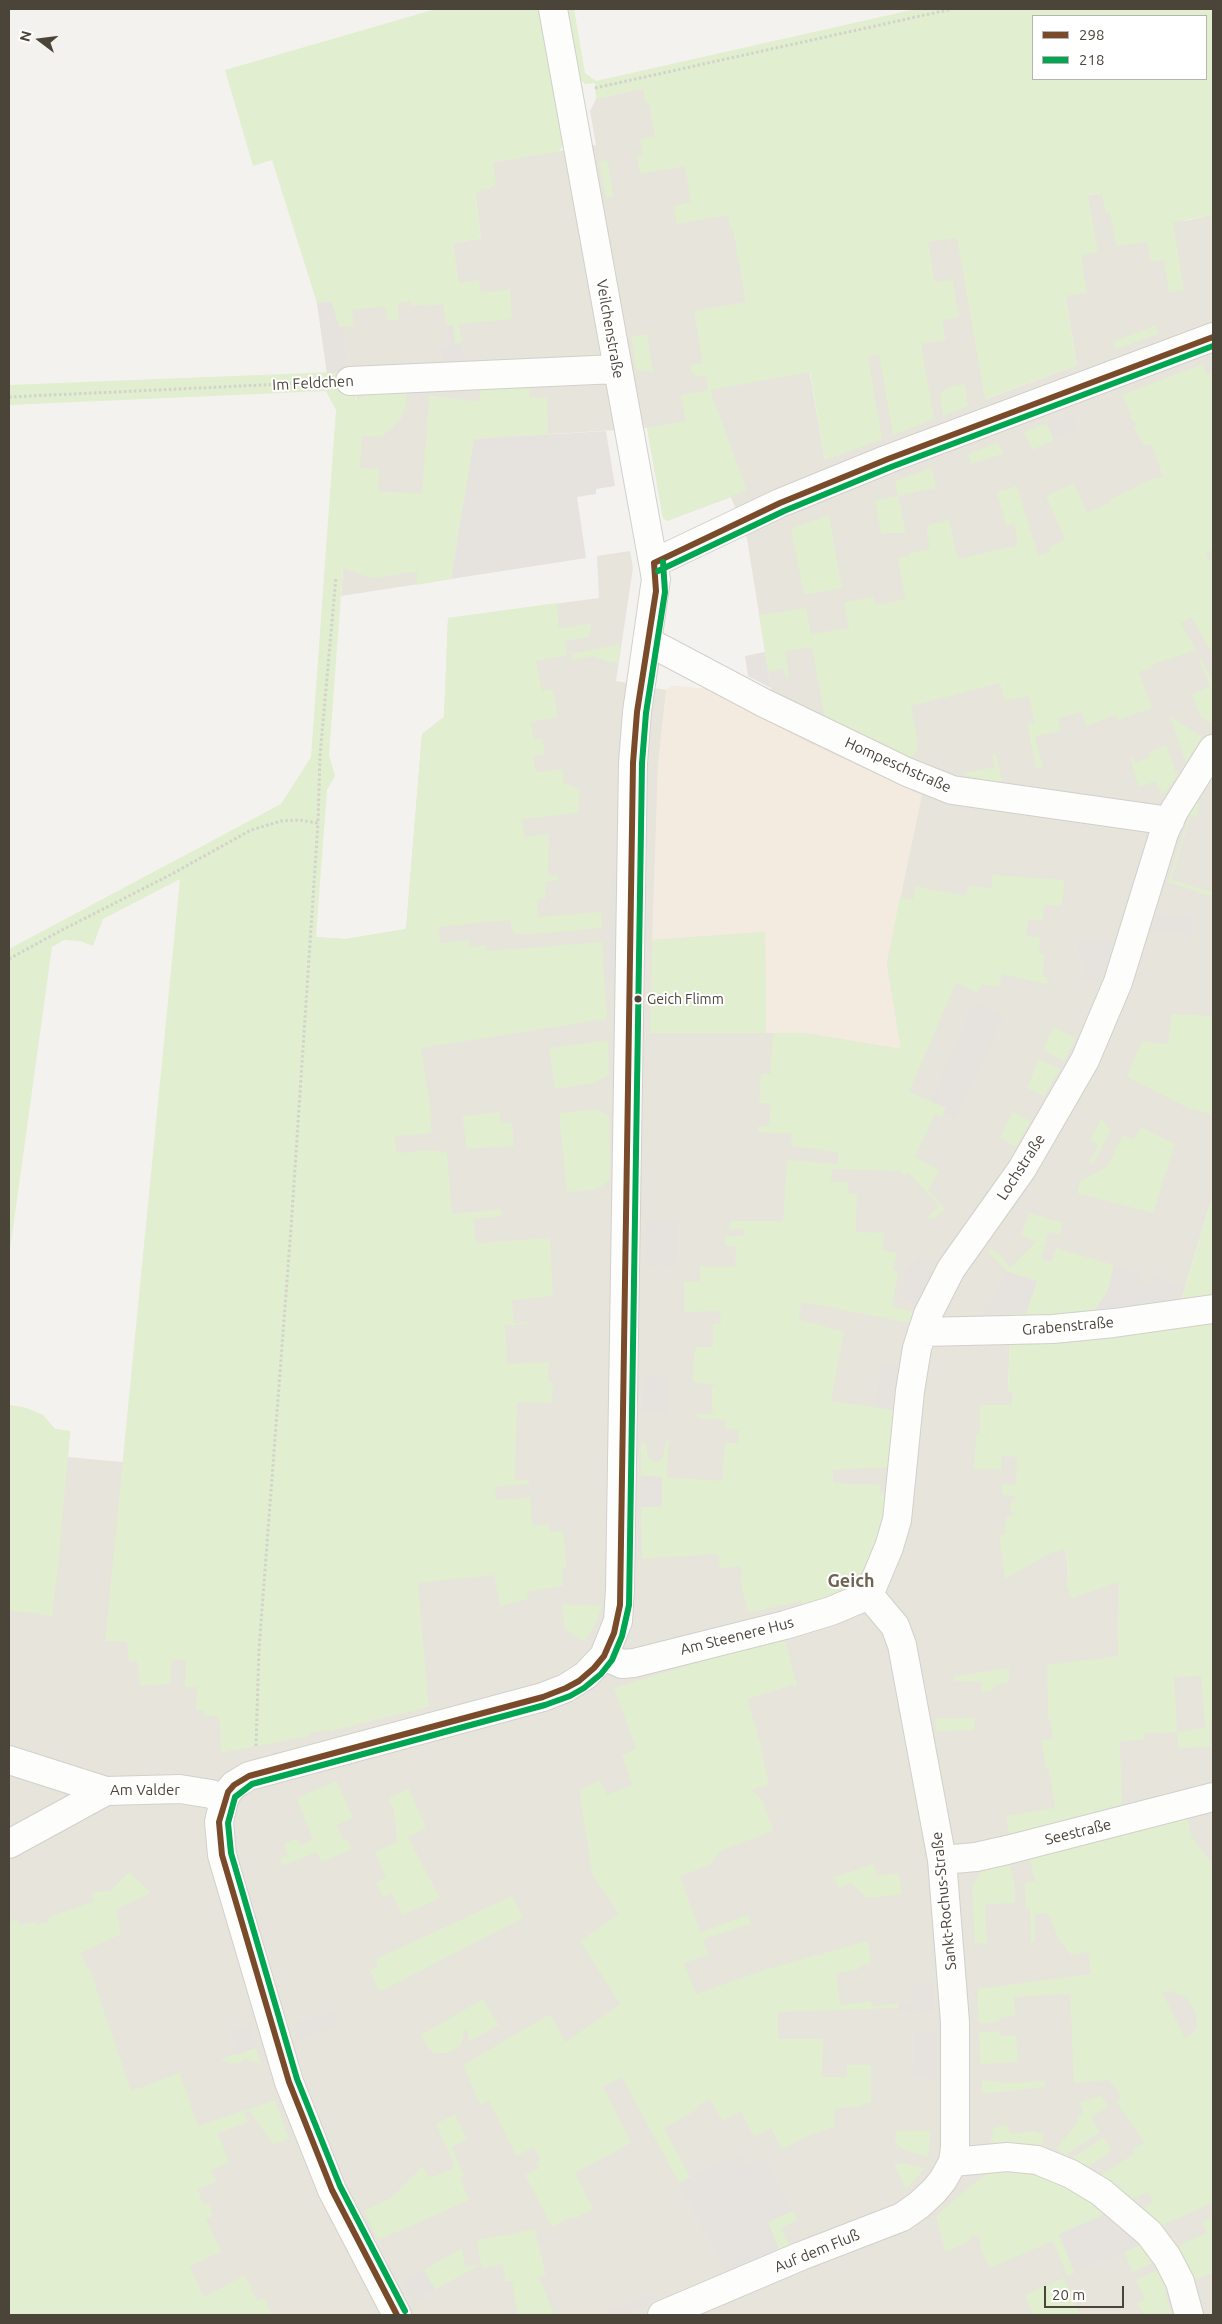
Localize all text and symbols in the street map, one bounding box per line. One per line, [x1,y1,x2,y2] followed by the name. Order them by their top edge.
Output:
[15,15,65,65] north arrow
[1032,15,1207,80] legend
[1079,26,1104,43] text: 298
[16,29,35,43] text: N
[1079,51,1104,68] text: 218
[592,278,628,380] street label: Veilchenstraße
[272,372,354,394] street label: Im Feldchen
[842,734,954,796] street label: Hompeschstraße
[647,991,724,1007] place label: Geich Flimm
[633,994,643,1004] marker: Geich Flimm
[993,1131,1049,1203] street label: Lochstraße
[1021,1313,1115,1339] street label: Grabenstraße
[827,1570,875,1592] district label: Geich
[678,1613,796,1659] street label: Am Steenere Hus
[110,1781,180,1799] street label: Am Valder
[1043,1815,1113,1849] street label: Seestraße
[928,1831,960,1971] street label: Sankt-Rochus-Straße
[772,2226,862,2276] street label: Auf dem Fluß
[1047,2276,1127,2308] scale bar
[1052,2286,1085,2303] text: 20 m

